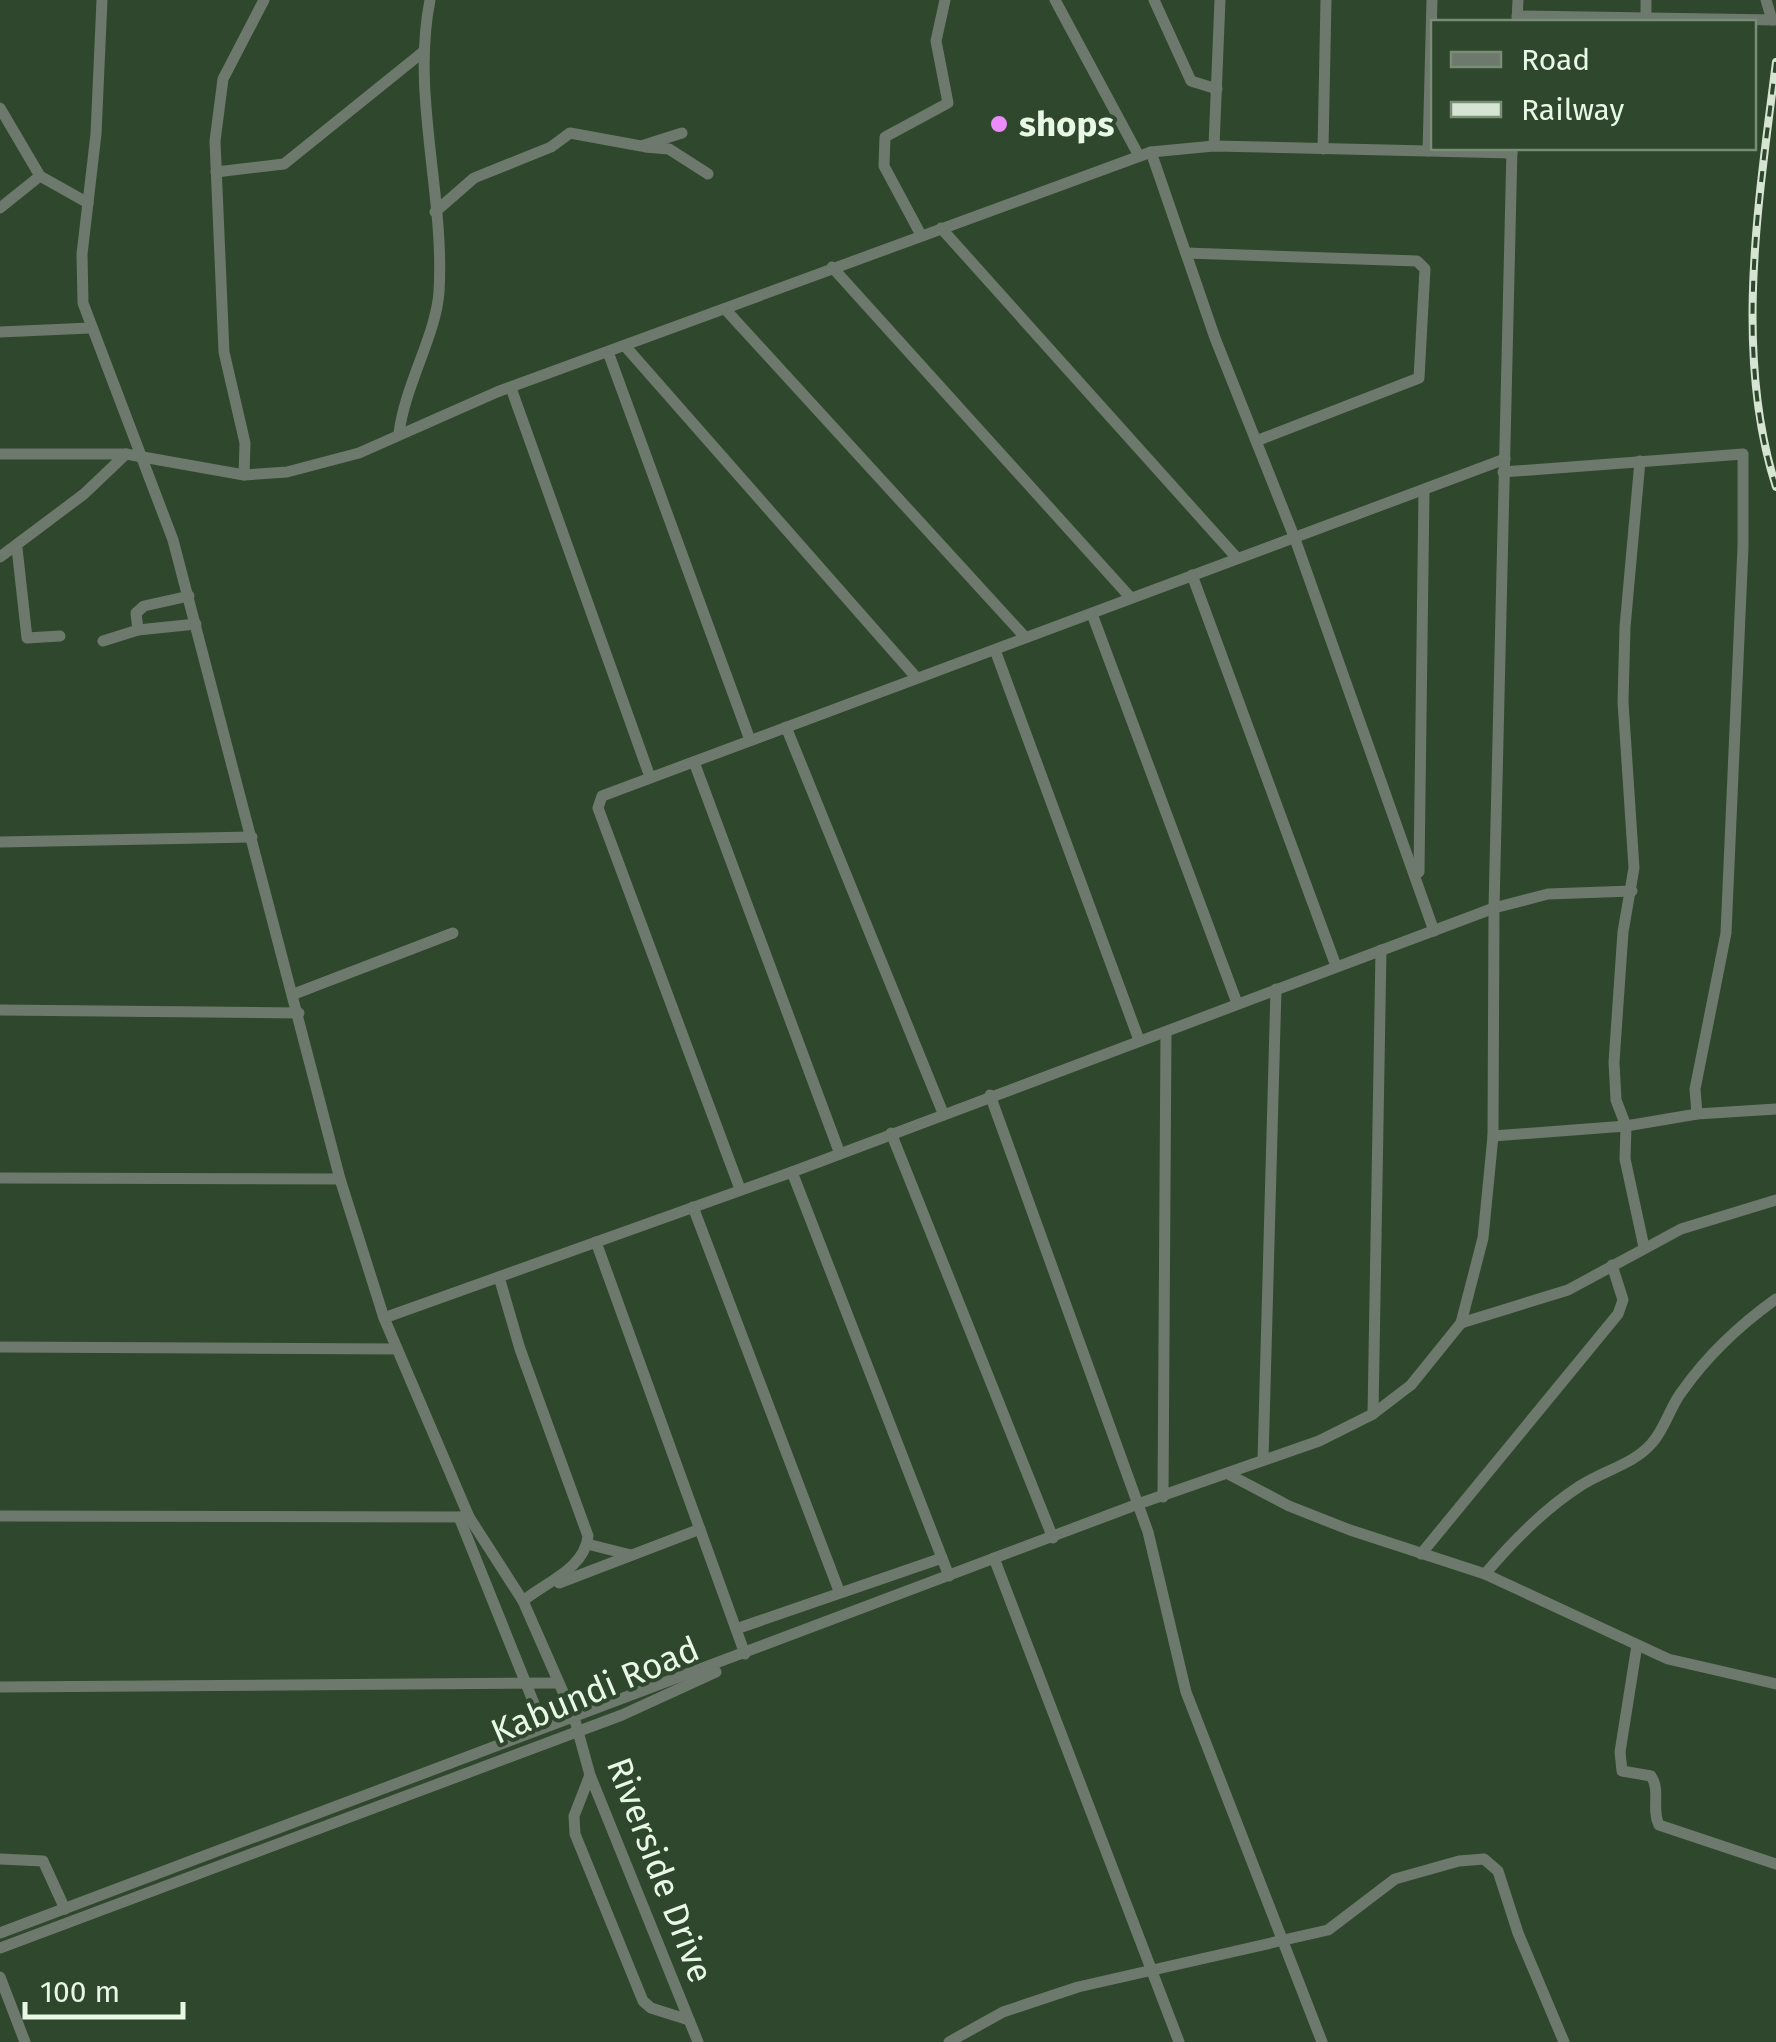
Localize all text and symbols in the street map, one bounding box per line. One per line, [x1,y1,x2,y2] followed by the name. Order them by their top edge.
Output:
[1431,20,1756,150] legend
[1521,42,1590,78] text: Road
[1521,92,1624,128] text: Railway
[1019,103,1114,145] place label: shops
[988,113,1010,135] marker: shops
[485,1627,705,1753] street label: Kabundi Road
[598,1751,722,1989] street label: Riverside Drive
[25,1957,182,2019] scale bar
[40,1974,120,2010] text: 100 m

